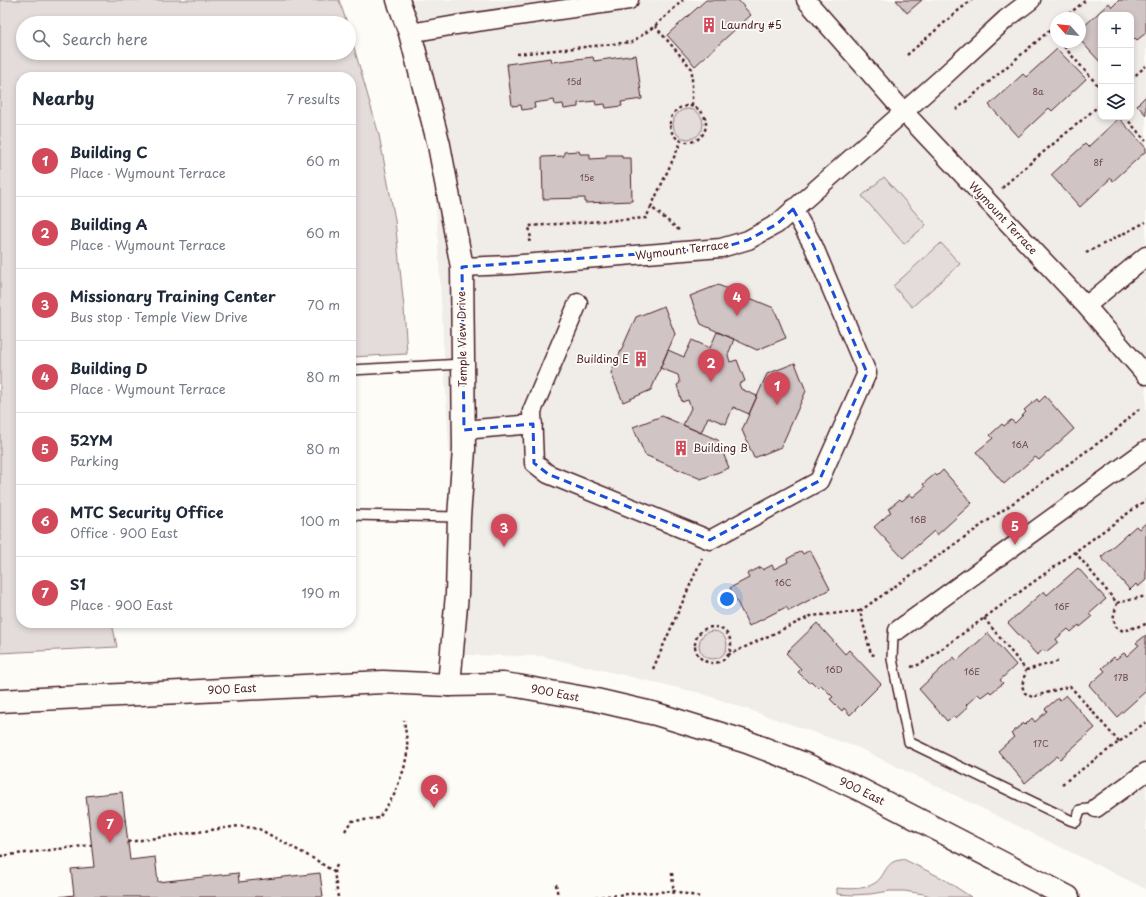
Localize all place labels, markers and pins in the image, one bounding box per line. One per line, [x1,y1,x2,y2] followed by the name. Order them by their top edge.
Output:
[700,16,718,34] building icon: Laundry #5
[721,16,782,33] place label: Laundry #5
[724,283,750,316] pin: 4
[698,349,724,382] pin: 2
[576,350,629,367] place label: Building E
[632,350,650,368] building icon: Building E
[764,372,790,405] pin: 1
[672,439,690,457] building icon: Building B
[693,439,748,456] place label: Building B
[1002,512,1028,545] pin: 5
[491,514,517,547] pin: 3
[421,775,447,808] pin: 6
[97,810,123,843] pin: 7

